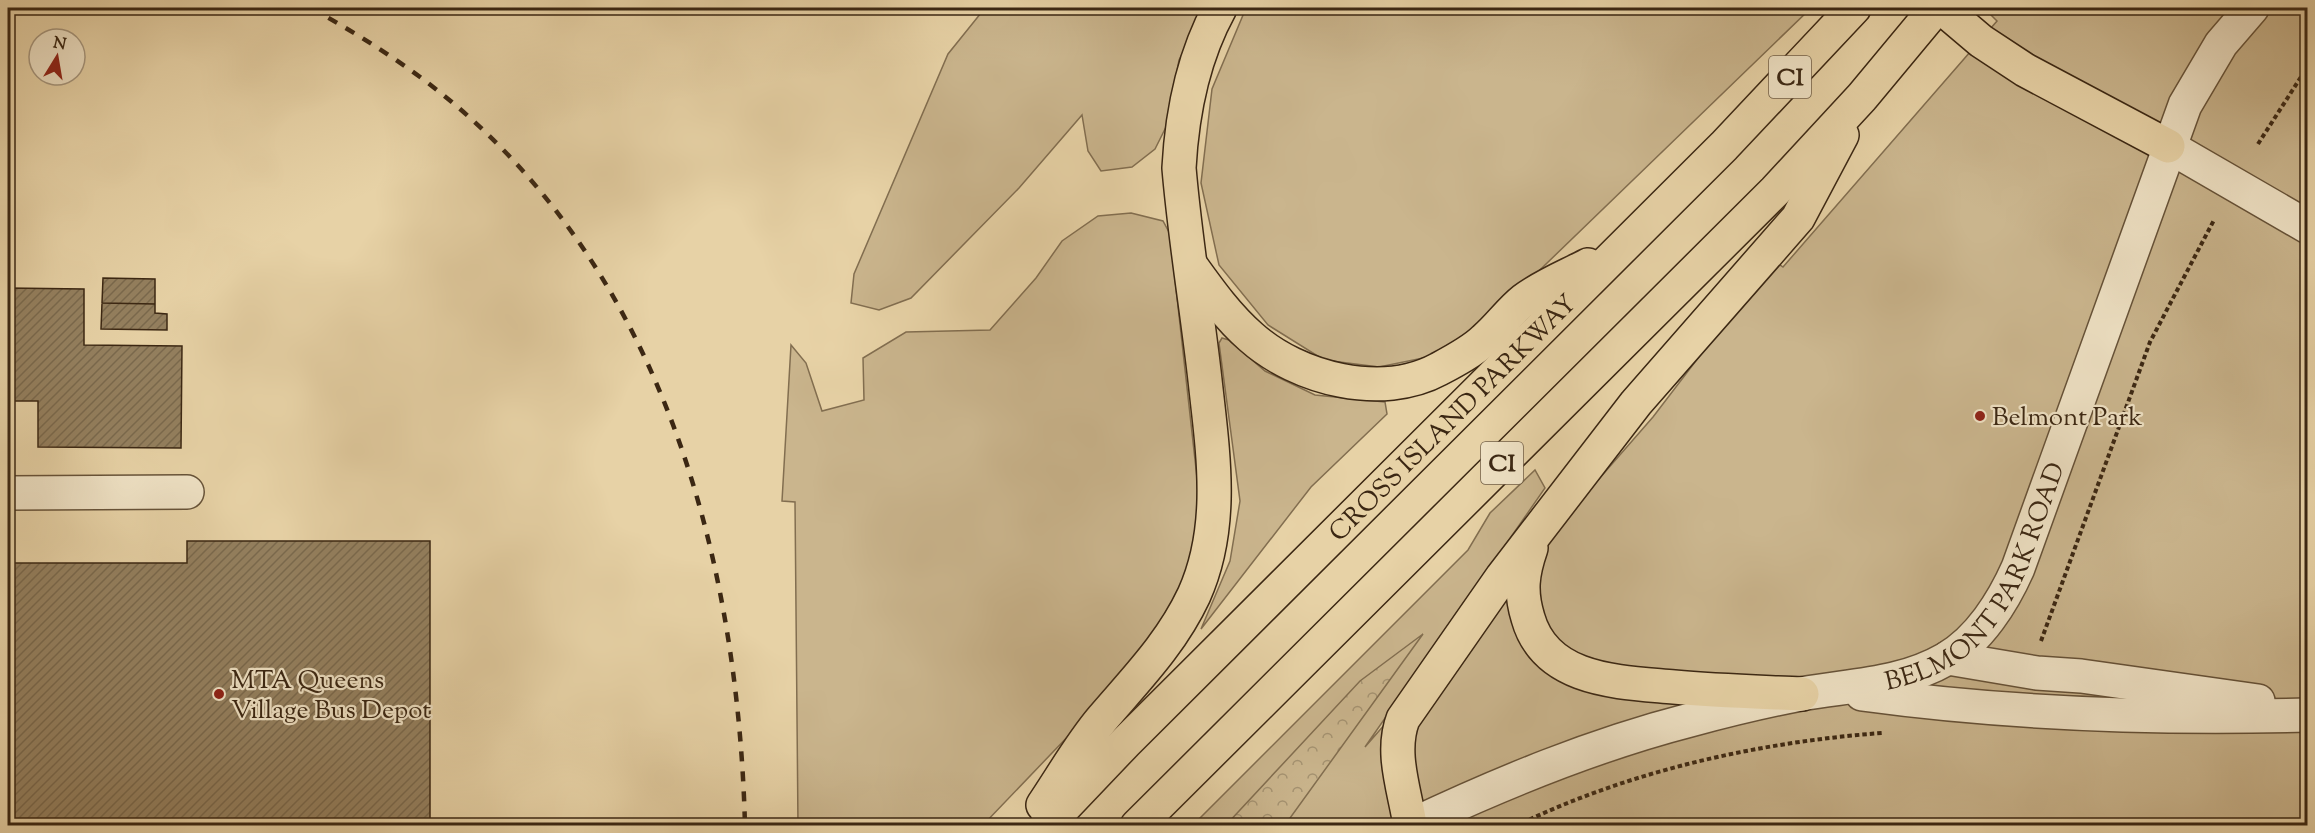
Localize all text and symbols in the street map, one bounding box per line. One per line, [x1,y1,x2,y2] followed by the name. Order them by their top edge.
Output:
[27,27,87,87] north arrow
[51,32,68,57] text: N
[1769,56,1811,98] road number: CI
[1321,287,1586,551] street label: CROSS ISLAND PARKWAY
[1992,400,2142,437] place label: Belmont Park
[1973,409,1987,423] marker: Belmont Park
[1481,442,1523,484] road number: CI
[1881,458,2076,702] street label: BELMONT PARK ROAD
[231,663,431,730] place label: MTA Queens Village Bus Depot
[212,687,226,701] marker: MTA Queens Village Bus Depot

